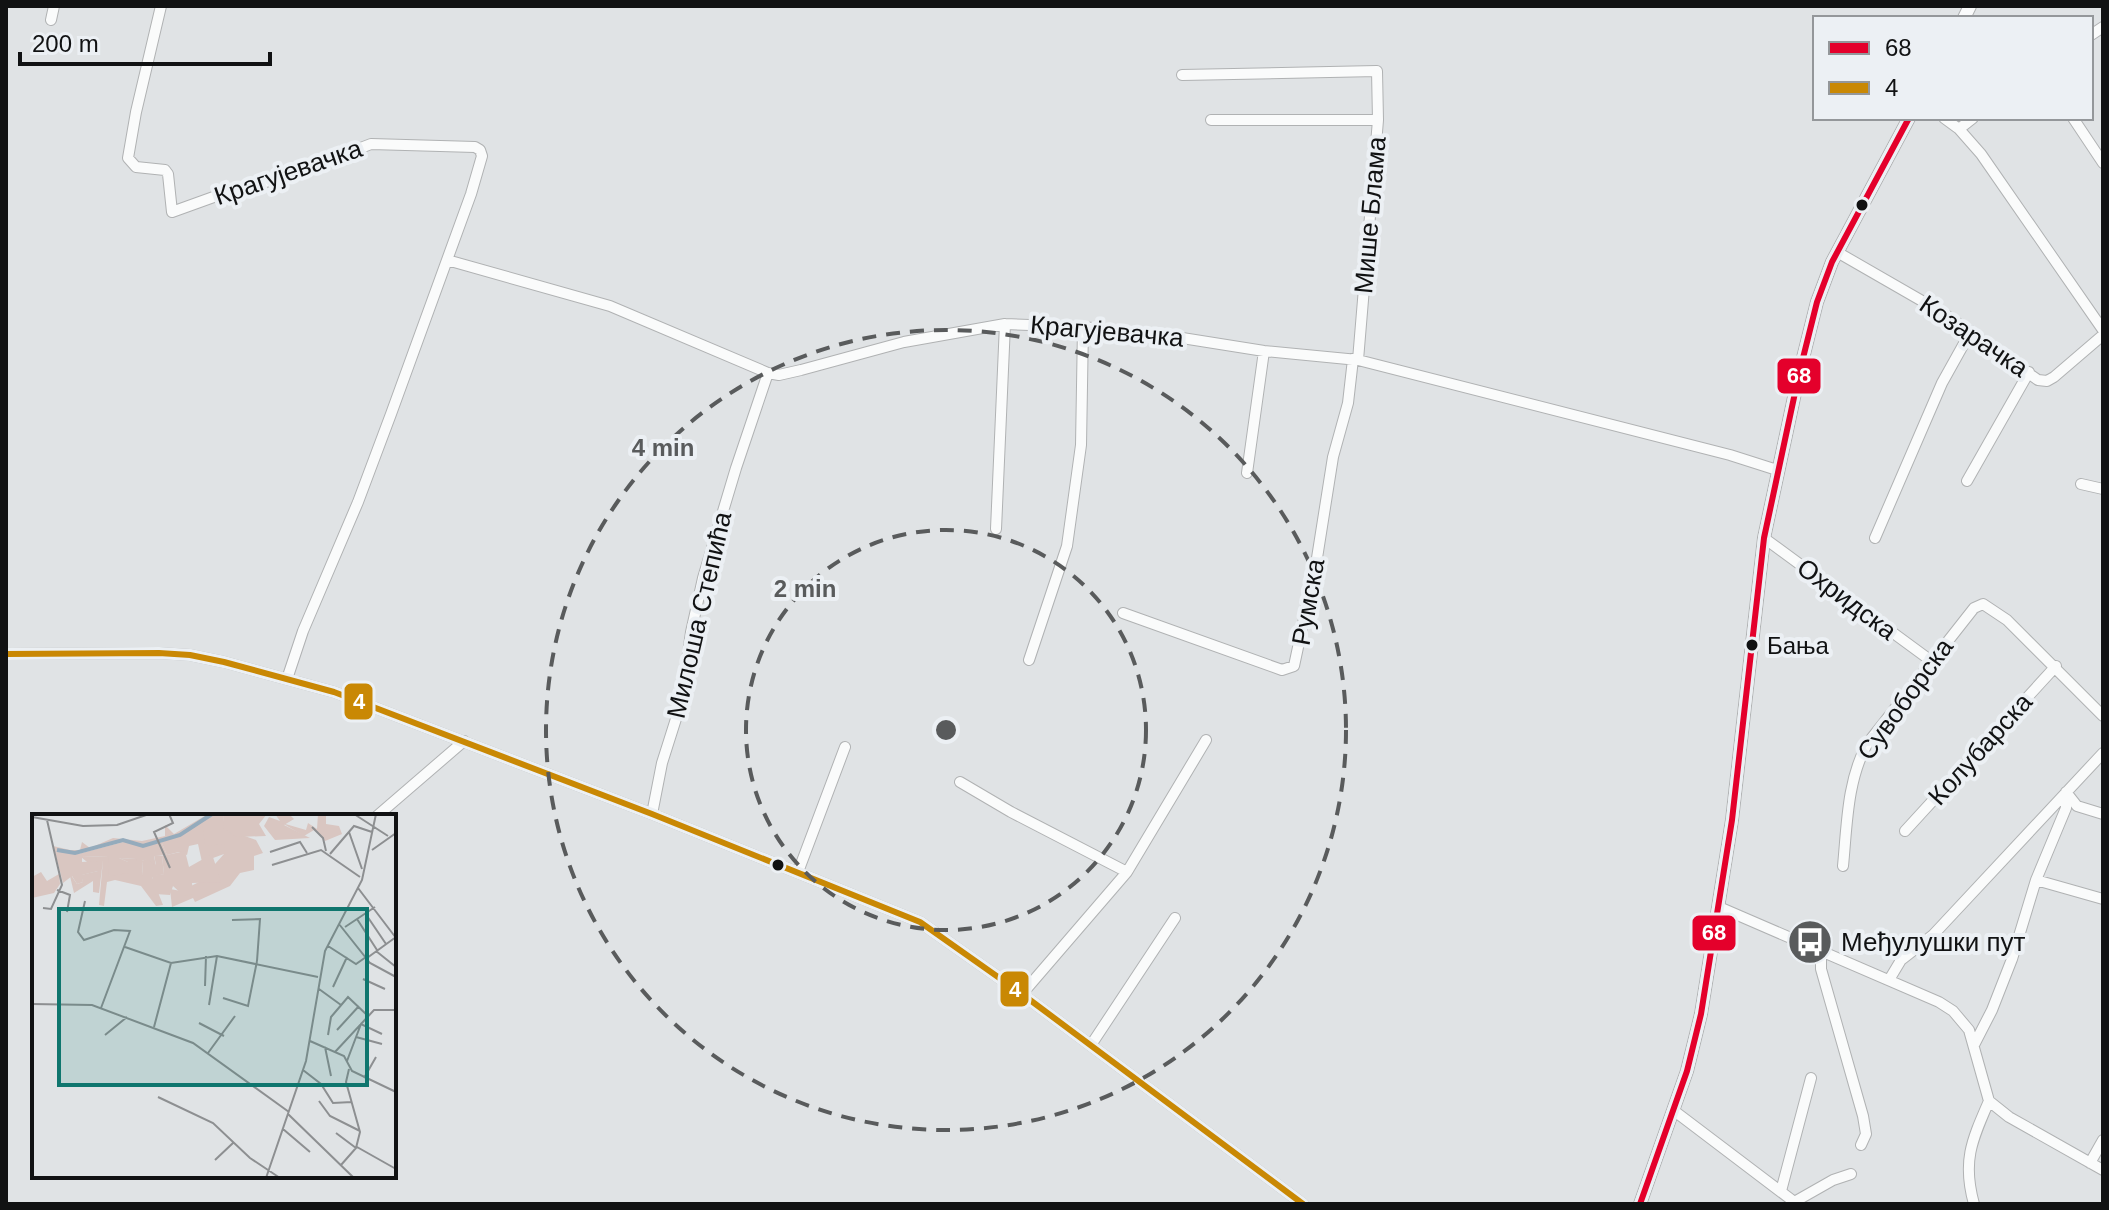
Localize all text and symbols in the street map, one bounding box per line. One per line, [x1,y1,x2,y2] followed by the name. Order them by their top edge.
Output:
[20,16,270,66] scale bar
[1813,16,2093,120] legend
[32,30,99,57] text: 200 m
[1885,34,1912,61] text: 68
[1885,74,1898,101] text: 4
[210,133,366,211] street label: Крагујевачка
[1348,135,1392,295] street label: Мише Блама
[1854,197,1870,213] unlabelled marker
[1914,289,2034,383] street label: Козарачка
[1029,309,1186,353] street label: Крагујевачка
[1776,357,1822,395] line badge: 68
[1787,363,1811,388] text: 68
[632,434,694,461] text: 4 min
[661,508,737,721] street label: Милоша Степића
[1791,552,1903,646] street label: Охридска
[1286,556,1330,648] street label: Румска
[774,575,836,602] text: 2 min
[1767,632,1830,659] place label: Бања
[1851,632,1959,766] street label: Сувоборска
[1744,637,1760,653] marker: Бања
[343,682,374,721] line badge: 4
[1922,687,2038,811] street label: Колубарска
[353,689,366,714] text: 4
[932,716,960,744] centre of rings
[32,814,396,1178] inset map
[770,857,786,873] unlabelled marker
[1691,914,1737,952] line badge: 68
[1786,918,1834,966] bus stop icon: Међулушки пут
[1702,920,1726,945] text: 68
[1841,927,2026,957] place label: Међулушки пут
[999,970,1030,1008] line badge: 4
[1009,977,1022,1002] text: 4

